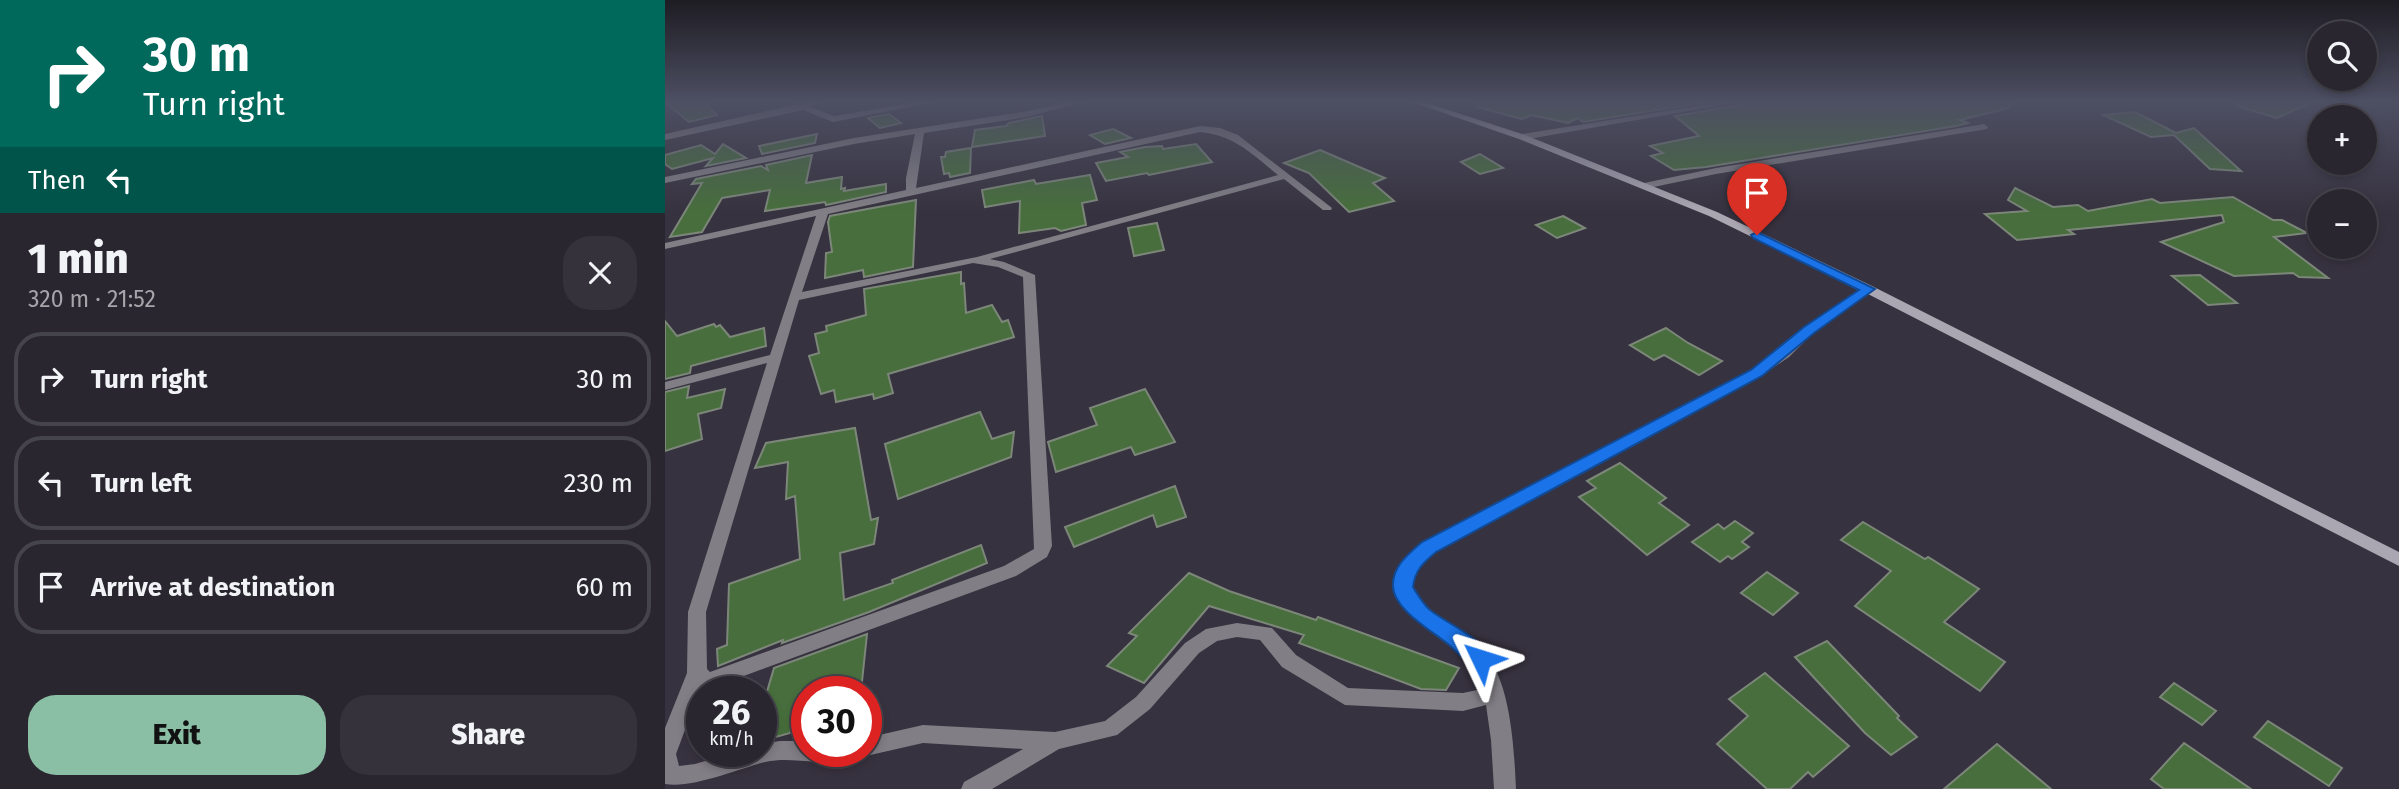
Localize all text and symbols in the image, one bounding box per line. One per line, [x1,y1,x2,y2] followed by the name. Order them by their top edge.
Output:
[2307,21,2377,259] map controls
[2307,21,2377,91] button: search
[143,25,250,84] text: 30 m
[28,28,119,119] icon: right
[143,85,285,123] text: Turn right
[2307,105,2377,175] button: +
[100,161,138,199] icon: left
[1727,163,1787,235] pin
[28,165,86,196] text: Then
[1738,174,1776,212] icon: arrive
[2307,189,2377,259] button: −
[28,234,129,284] text: 1 min
[563,236,637,310] button: close
[28,285,156,313] text: 320 m · 21:52
[32,360,70,398] icon: right
[91,364,208,395] text: Turn right
[576,364,633,395] text: 30 m
[32,464,70,502] icon: left
[91,468,192,499] text: Turn left
[564,468,633,499] text: 230 m
[32,568,70,606] icon: arrive
[91,572,335,603] text: Arrive at destination
[575,572,633,603] text: 60 m
[1444,622,1518,696] position arrow
[791,676,882,767] speed limit sign: 30
[713,691,750,733] text: 26
[28,695,326,775] button: Exit
[340,695,637,775] button: Share
[709,728,754,750] text: km/h

